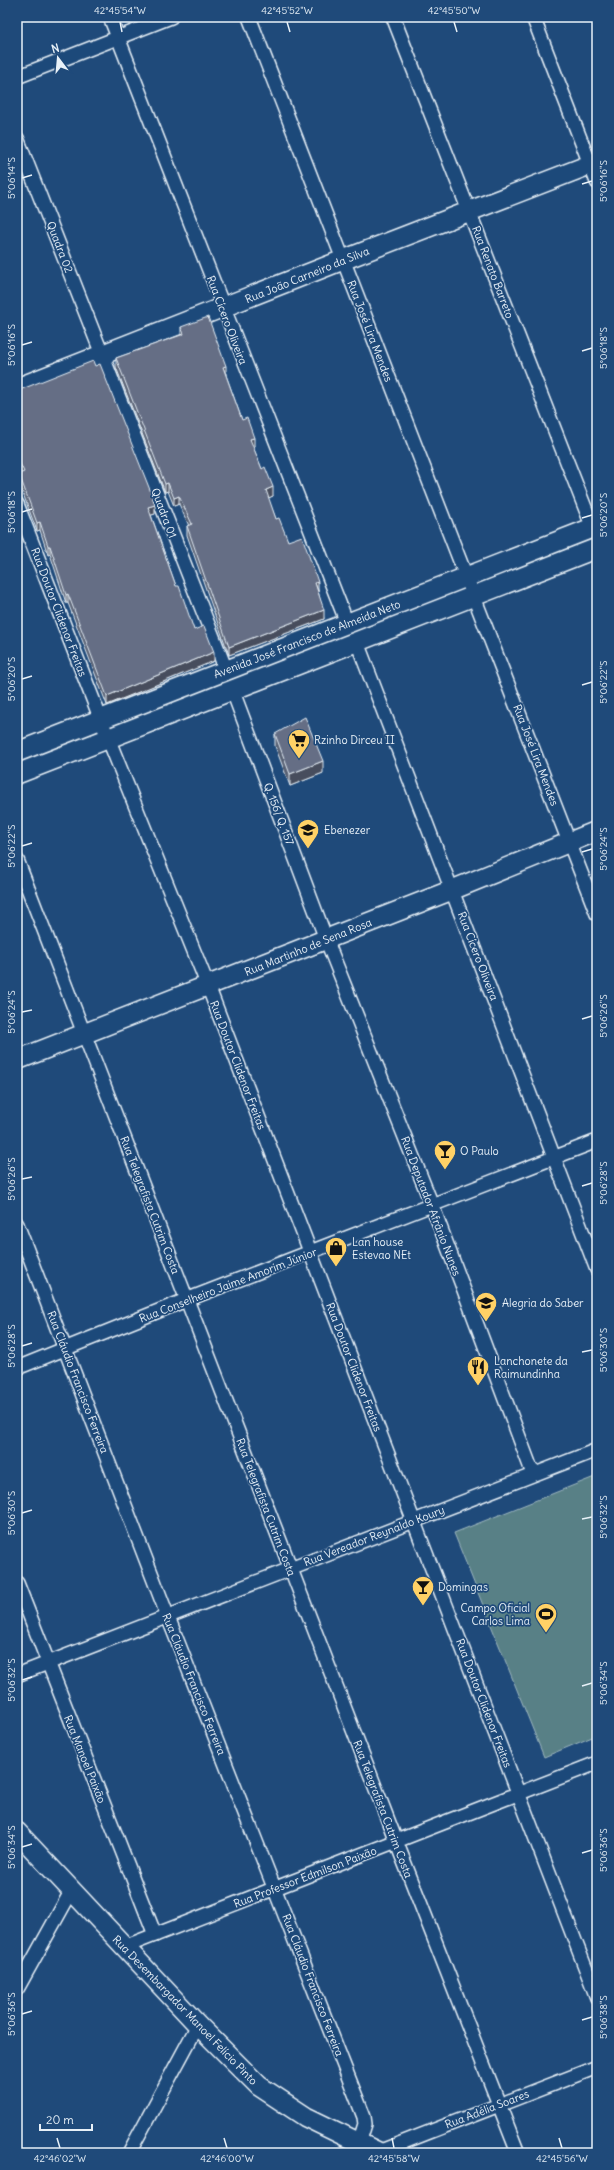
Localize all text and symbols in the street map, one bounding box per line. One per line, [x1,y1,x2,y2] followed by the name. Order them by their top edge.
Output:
[94,4,146,17] text: 42°45'54"W
[261,4,313,17] text: 42°45'52"W
[428,4,480,17] text: 42°45'50"W
[38,38,78,78] north arrow
[50,41,61,56] text: N
[5,157,18,199] text: 5°06'14"S
[597,160,610,202] text: 5°06'16"S
[44,219,76,275] street label: Quadra 02
[469,224,517,320] street label: Rua Renato Barreto
[243,244,371,306] street label: Rua João Carneiro da Silva
[204,273,250,367] street label: Rua Cícero Oliveira
[344,278,396,384] street label: Rua José Lira Mendes
[5,324,18,366] text: 5°06'16"S
[597,327,610,369] text: 5°06'18"S
[148,486,180,540] street label: Quadra 01
[5,491,18,533] text: 5°06'18"S
[597,492,610,537] text: 5°06'20"S
[28,545,90,679] street label: Rua Doutor Clidenor Freitas
[212,597,402,681] street label: Avenida José Francisco de Almeida Neto
[5,656,18,701] text: 5°06'20"S
[597,660,610,704] text: 5°06'22"S
[510,702,562,808] street label: Rua José Lira Mendes
[286,727,312,760] supermarket icon: Rzinho Dirceu II
[314,733,395,747] place label: Rzinho Dirceu II
[261,781,298,848] street label: Q. 156/ Q. 157
[295,817,321,850] school or university icon: Ebenezer
[324,823,371,837] place label: Ebenezer
[5,824,18,868] text: 5°06'22"S
[597,827,610,871] text: 5°06'24"S
[455,909,501,1003] street label: Rua Cícero Oliveira
[242,915,374,979] street label: Rua Martinho de Sena Rosa
[5,990,18,1034] text: 5°06'24"S
[597,994,610,1038] text: 5°06'26"S
[207,998,269,1132] street label: Rua Doutor Clidenor Freitas
[117,1134,183,1276] street label: Rua Telegrafista Cutrim Costa
[398,1134,464,1278] street label: Rua Deputador Afrânio Nunes
[432,1138,458,1171] bar icon: O Paulo
[460,1144,499,1158] place label: O Paulo
[5,1157,18,1201] text: 5°06'26"S
[597,1161,610,1205] text: 5°06'28"S
[323,1235,349,1268] shop icon: Lan house Estevao NEt
[352,1235,411,1262] place label: Lan house Estevao NEt
[137,1244,319,1325] street label: Rua Conselheiro Jaime Amorim Júnior
[473,1290,499,1323] school or university icon: Alegria do Saber
[502,1296,584,1310] place label: Alegria do Saber
[323,1300,385,1434] street label: Rua Doutor Clidenor Freitas
[44,1309,112,1455] street label: Rua Cláudio Francisco Ferreira
[5,1324,18,1368] text: 5°06'28"S
[597,1327,610,1372] text: 5°06'30"S
[465,1354,491,1387] restaurant icon: Lanchonete da Raimundinha
[494,1354,568,1381] place label: Lanchonete da Raimundinha
[233,1436,299,1578] street label: Rua Telegrafista Cutrim Costa
[5,1490,18,1535] text: 5°06'30"S
[597,1495,610,1539] text: 5°06'32"S
[301,1503,447,1569] street label: Rua Vereador Reynaldo Koury
[410,1574,436,1607] bar icon: Domingas
[438,1580,488,1594] place label: Domingas
[460,1601,530,1628] place label: Campo Oficial Carlos Lima
[533,1601,559,1634] sports icon: Campo Oficial Carlos Lima
[159,1611,229,1757] street label: Rua Cláudio Francisco Ferreira
[453,1636,515,1770] street label: Rua Doutor Clidenor Freitas
[5,1658,18,1702] text: 5°06'32"S
[597,1661,610,1705] text: 5°06'34"S
[61,1713,109,1805] street label: Rua Manoel Paixão
[350,1738,416,1880] street label: Rua Telegrafista Cutrim Costa
[5,1825,18,1869] text: 5°06'34"S
[597,1828,610,1872] text: 5°06'36"S
[231,1843,379,1911] street label: Rua Professor Edmilson Paixão
[279,1912,347,2058] street label: Rua Cláudio Francisco Ferreira
[110,1932,260,2088] street label: Rua Desembargador Manoel Felício Pinto
[5,1992,18,2036] text: 5°06'36"S
[597,1995,610,2039] text: 5°06'38"S
[443,2086,531,2132] street label: Rua Adélia Soares
[40,2106,92,2132] scale bar
[46,2112,74,2127] text: 20 m
[34,2152,86,2165] text: 42°46'02"W
[200,2152,254,2165] text: 42°46'00"W
[368,2152,420,2165] text: 42°45'58"W
[536,2152,588,2165] text: 42°45'56"W

